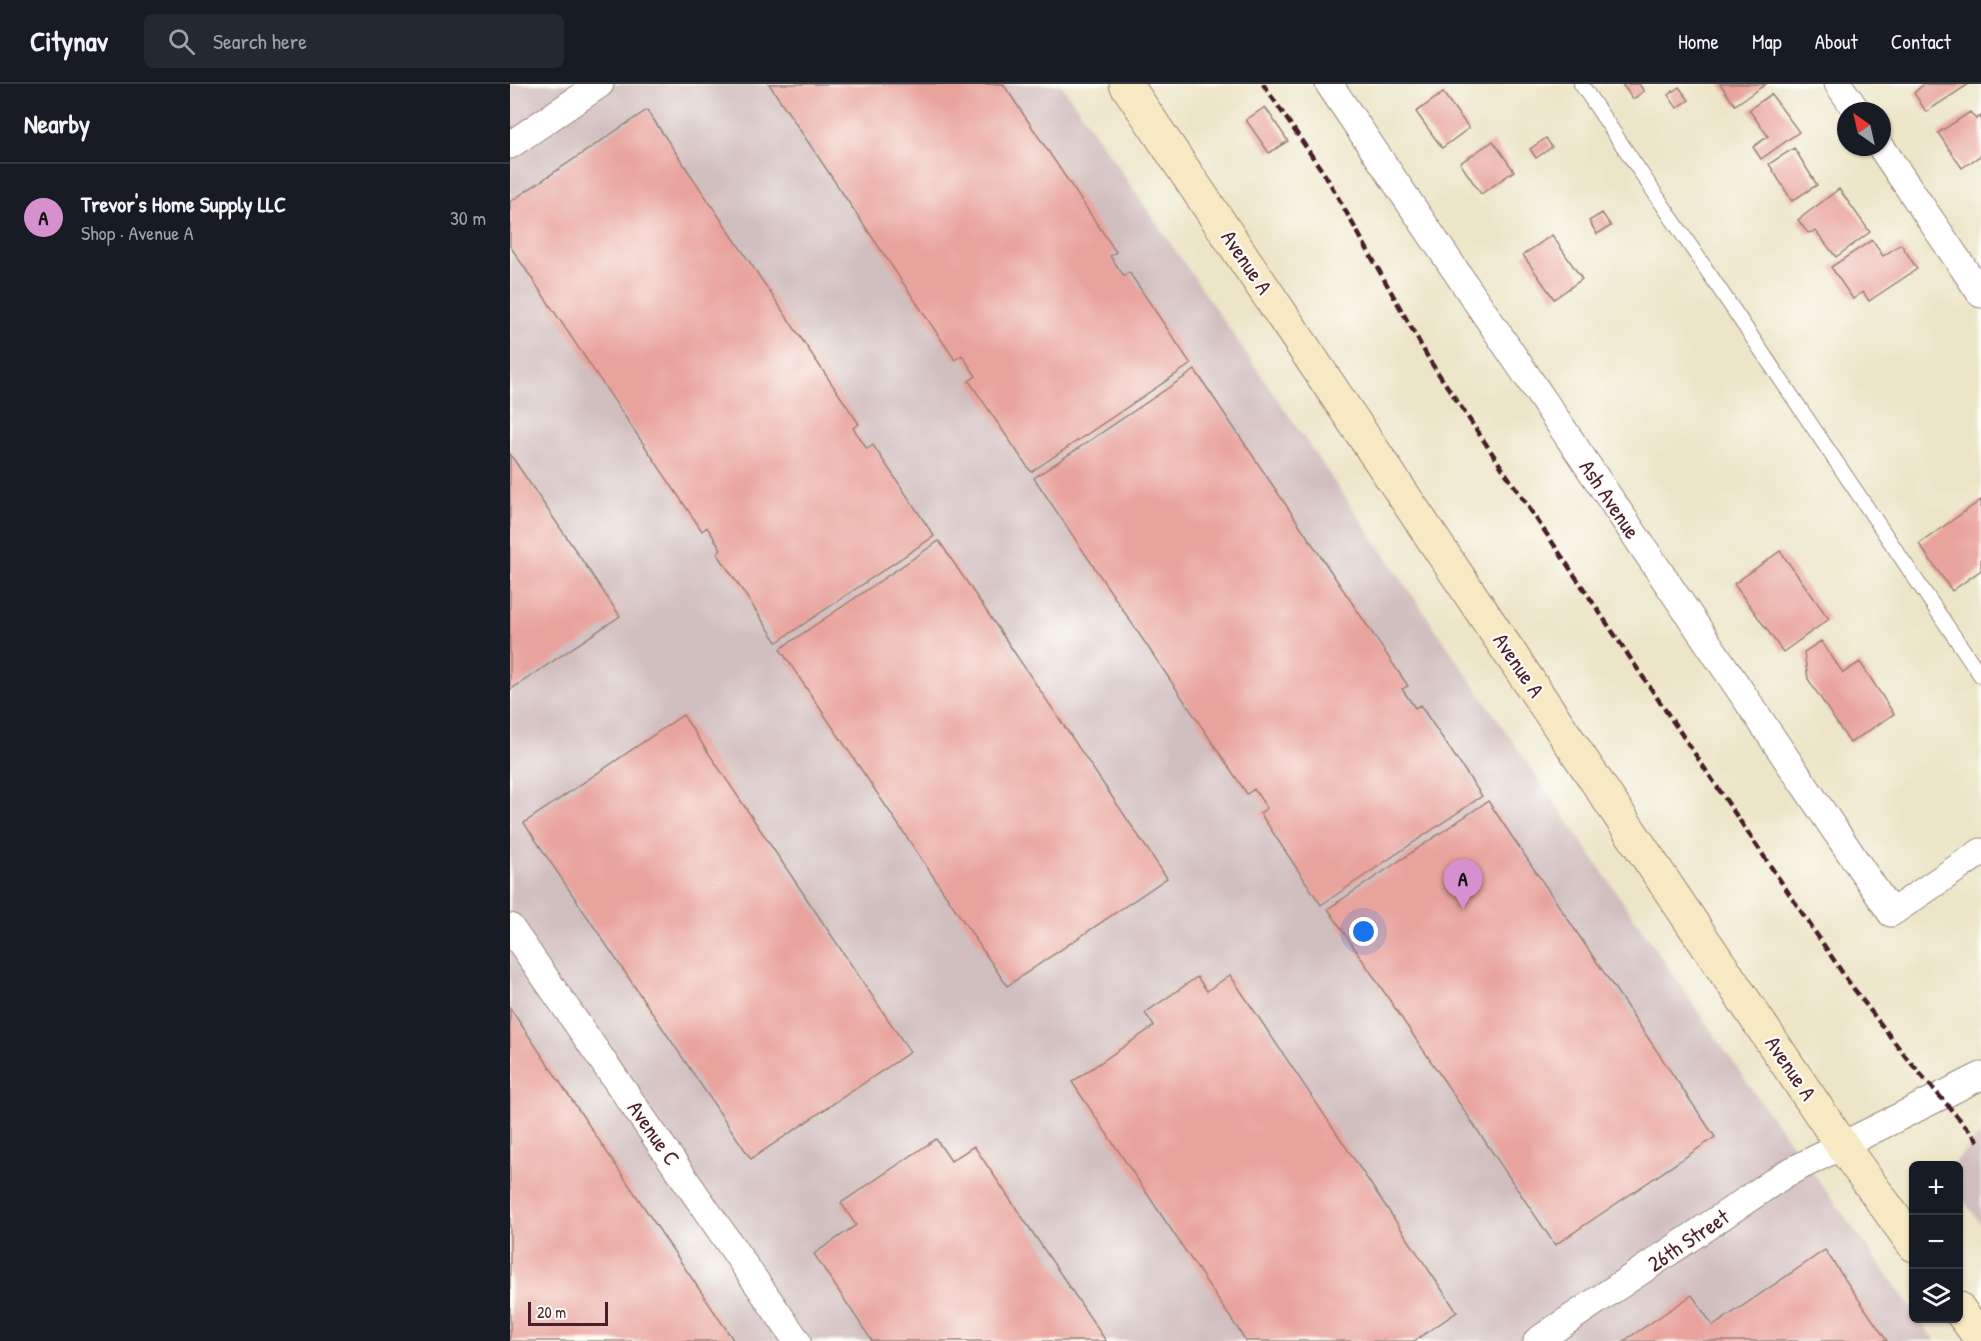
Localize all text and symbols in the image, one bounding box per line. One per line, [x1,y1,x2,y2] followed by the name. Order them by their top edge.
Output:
[144,14,564,68] search box
[30,22,108,60] text: Citynav
[165,25,198,58] icon: search
[213,26,307,56] text: Search here
[1678,27,1719,56] text: Home
[1752,27,1782,56] text: Map
[1815,27,1858,56] text: About
[1891,27,1951,56] text: Contact
[1837,102,1891,156] north arrow
[24,106,90,141] text: Nearby
[81,189,286,219] text: Trevor's Home Supply LLC
[39,204,48,231] text: A
[450,204,486,231] text: 30 m
[81,219,193,246] text: Shop · Avenue A
[1215,224,1280,300] street label: Avenue A
[1573,454,1648,545] street label: Ash Avenue
[1487,627,1552,703] street label: Avenue A
[1444,860,1482,909] pin: A
[1349,917,1378,946] your location
[1759,1030,1824,1106] street label: Avenue A
[621,1095,687,1171] street label: Avenue C
[1909,1161,1963,1323] map controls
[1909,1161,1963,1215] button: +
[1641,1202,1735,1278] street label: 26th Street
[1909,1215,1963,1269] button: −
[1909,1269,1963,1323] button: layers
[528,1299,608,1326] scale bar
[537,1301,566,1323] text: 20 m

